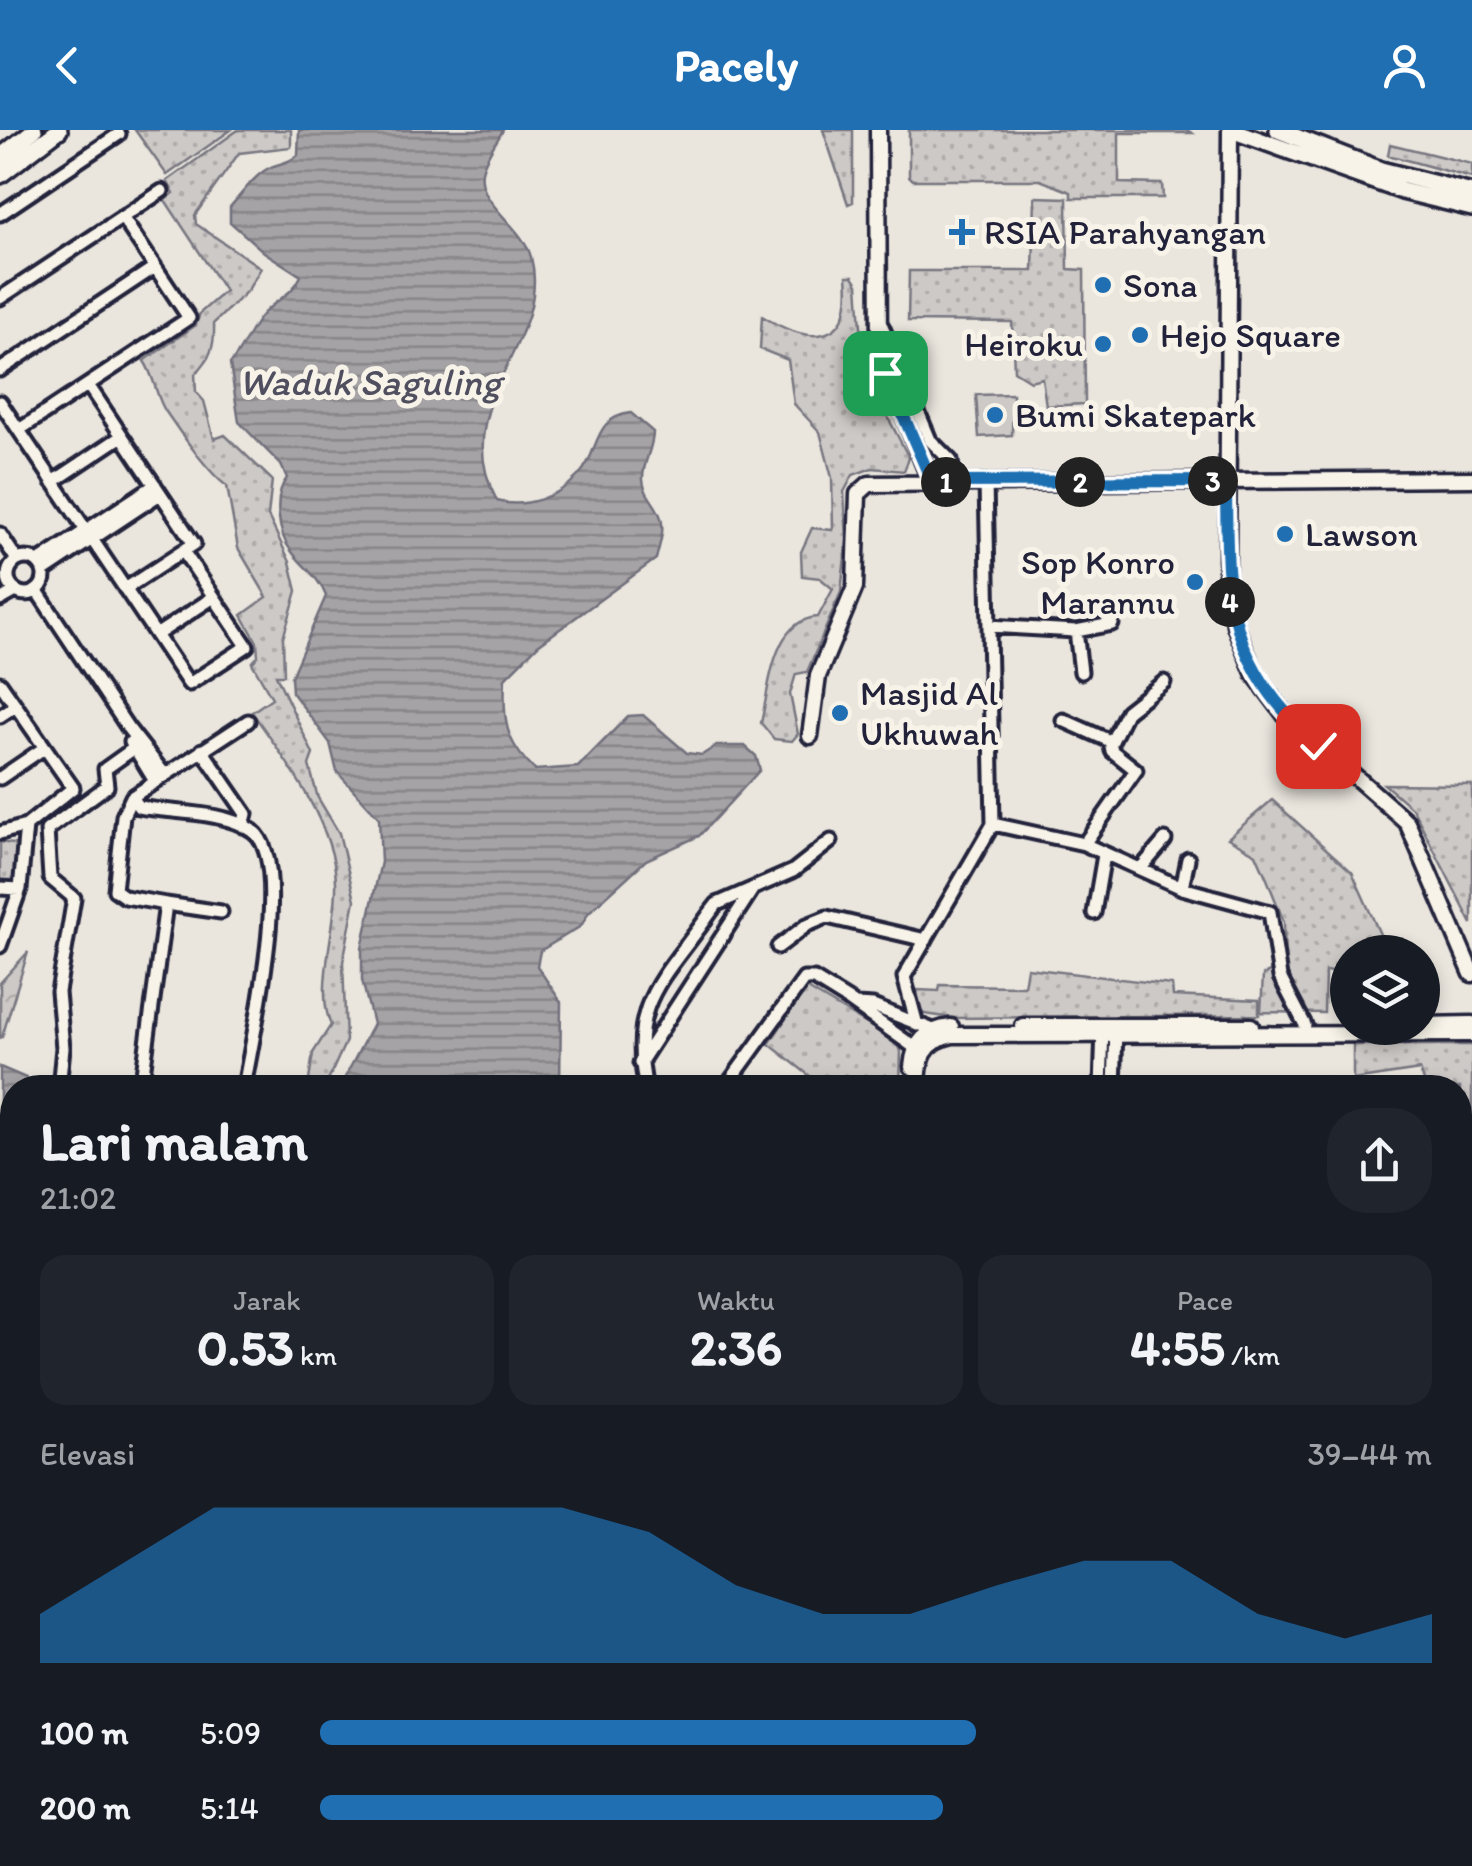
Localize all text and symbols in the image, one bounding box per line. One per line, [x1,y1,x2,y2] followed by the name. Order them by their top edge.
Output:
[40,38,95,93] icon: back
[674,38,798,92] text: Pacely
[1377,38,1432,93] icon: person
[984,211,1266,253] place label: RSIA Parahyangan
[949,219,975,245] marker: RSIA Parahyangan
[1123,264,1198,306] place label: Sona
[1092,274,1114,296] marker: Sona
[1160,314,1341,356] place label: Hejo Square
[964,323,1083,365] place label: Heiroku
[1129,324,1151,346] marker: Hejo Square
[843,331,928,416] pin
[1092,333,1114,355] marker: Heiroku
[858,346,913,401] icon: arrive
[239,359,506,405] water label: Waduk Saguling
[1015,394,1256,436] place label: Bumi Skatepark
[984,404,1006,426] marker: Bumi Skatepark
[1188,456,1238,506] pin: 3
[921,457,971,507] pin: 1
[1055,457,1105,507] pin: 2
[1205,464,1221,498] text: 3
[940,465,953,499] text: 1
[1073,465,1087,499] text: 2
[1305,513,1418,555] place label: Lawson
[1274,523,1296,545] marker: Lawson
[1021,541,1175,623] place label: Sop Konro Marannu
[1184,571,1206,593] marker: Sop Konro Marannu
[1205,577,1255,627] pin: 4
[1222,585,1238,619] text: 4
[860,672,999,754] place label: Masjid Al Ukhuwah
[829,702,851,724] marker: Masjid Al Ukhuwah
[1276,704,1361,789] pin
[1291,719,1346,774] icon: check
[1330,935,1440,1045] map controls
[1330,935,1440,1045] button: layers
[40,1108,308,1174] text: Lari malam
[1327,1108,1432,1213] button: share
[40,1179,116,1217] text: 21:02
[234,1283,300,1317] text: Jarak
[697,1283,775,1317] text: Waktu
[1177,1283,1233,1317] text: Pace
[197,1317,294,1378] text: 0.53
[690,1317,782,1378] text: 2:36
[1130,1317,1225,1378] text: 4:55
[294,1338,337,1372] text: km
[1225,1338,1280,1372] text: /km
[40,1435,135,1473] text: Elevasi
[1307,1435,1432,1473] text: 39–44 m
[40,1714,128,1752] text: 100 m
[200,1714,261,1752] text: 5:09
[40,1789,130,1827] text: 200 m
[200,1789,259,1827] text: 5:14

